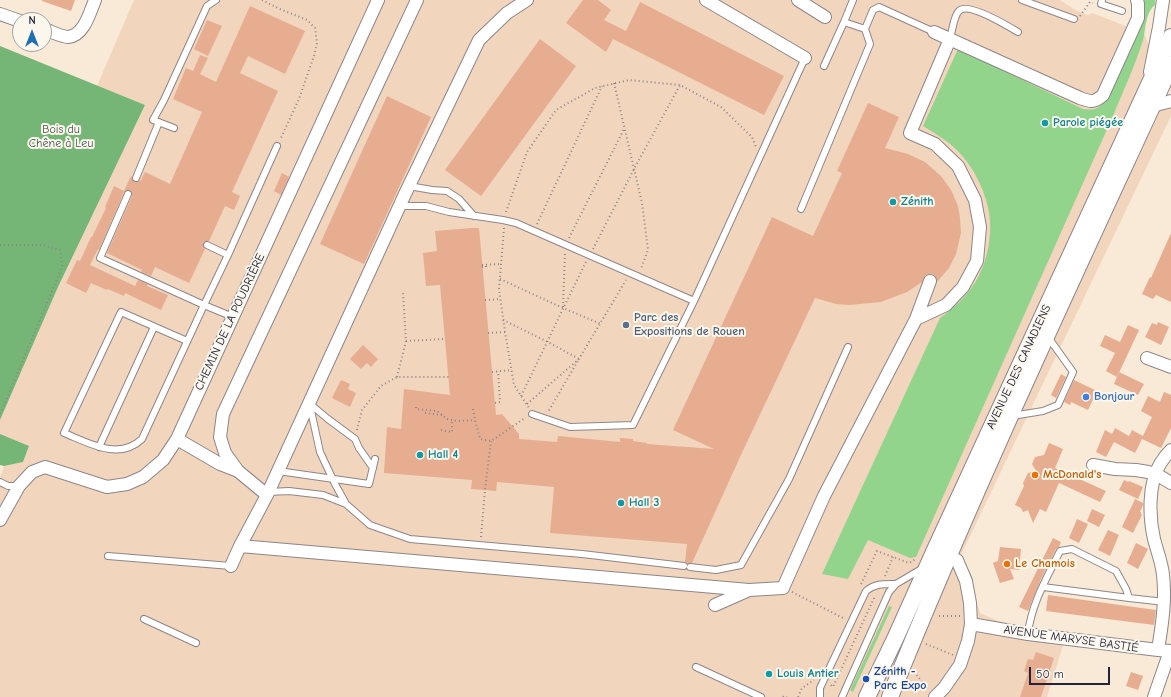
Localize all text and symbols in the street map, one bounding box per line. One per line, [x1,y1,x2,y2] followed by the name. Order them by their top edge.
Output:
[12,12,52,52] north arrow
[28,14,36,27] text: N
[1053,116,1123,130] place label: Parole piégée
[1040,118,1050,128] marker: Parole piégée
[29,123,93,151] park label: Bois du Chêne à Leu
[901,195,933,209] place label: Zénith
[888,197,898,207] marker: Zénith
[192,251,268,393] street label: CHEMIN DE LA POUDRIÈRE
[984,302,1054,432] street label: AVENUE DES CANADIENS
[634,311,745,339] place label: Parc des Expositions de Rouen
[621,320,631,330] marker: Parc des Expositions de Rouen
[1094,390,1134,404] place label: Bonjour
[1081,392,1091,402] marker: Bonjour
[428,448,458,462] place label: Hall 4
[415,450,425,460] marker: Hall 4
[1043,468,1101,482] place label: McDonald's
[1030,470,1040,480] marker: McDonald's
[629,496,660,510] place label: Hall 3
[616,498,626,508] marker: Hall 3
[1015,557,1075,571] place label: Le Chamois
[1002,559,1012,569] marker: Le Chamois
[1003,622,1139,656] street label: AVENUE MARYSE BASTIÉ
[1031,659,1112,685] scale bar
[874,665,927,693] place label: Zénith - Parc Expo
[777,667,839,681] place label: Louis Antier
[1036,667,1064,681] text: 50 m
[764,669,774,679] marker: Louis Antier
[861,674,871,684] marker: Zénith - Parc Expo

